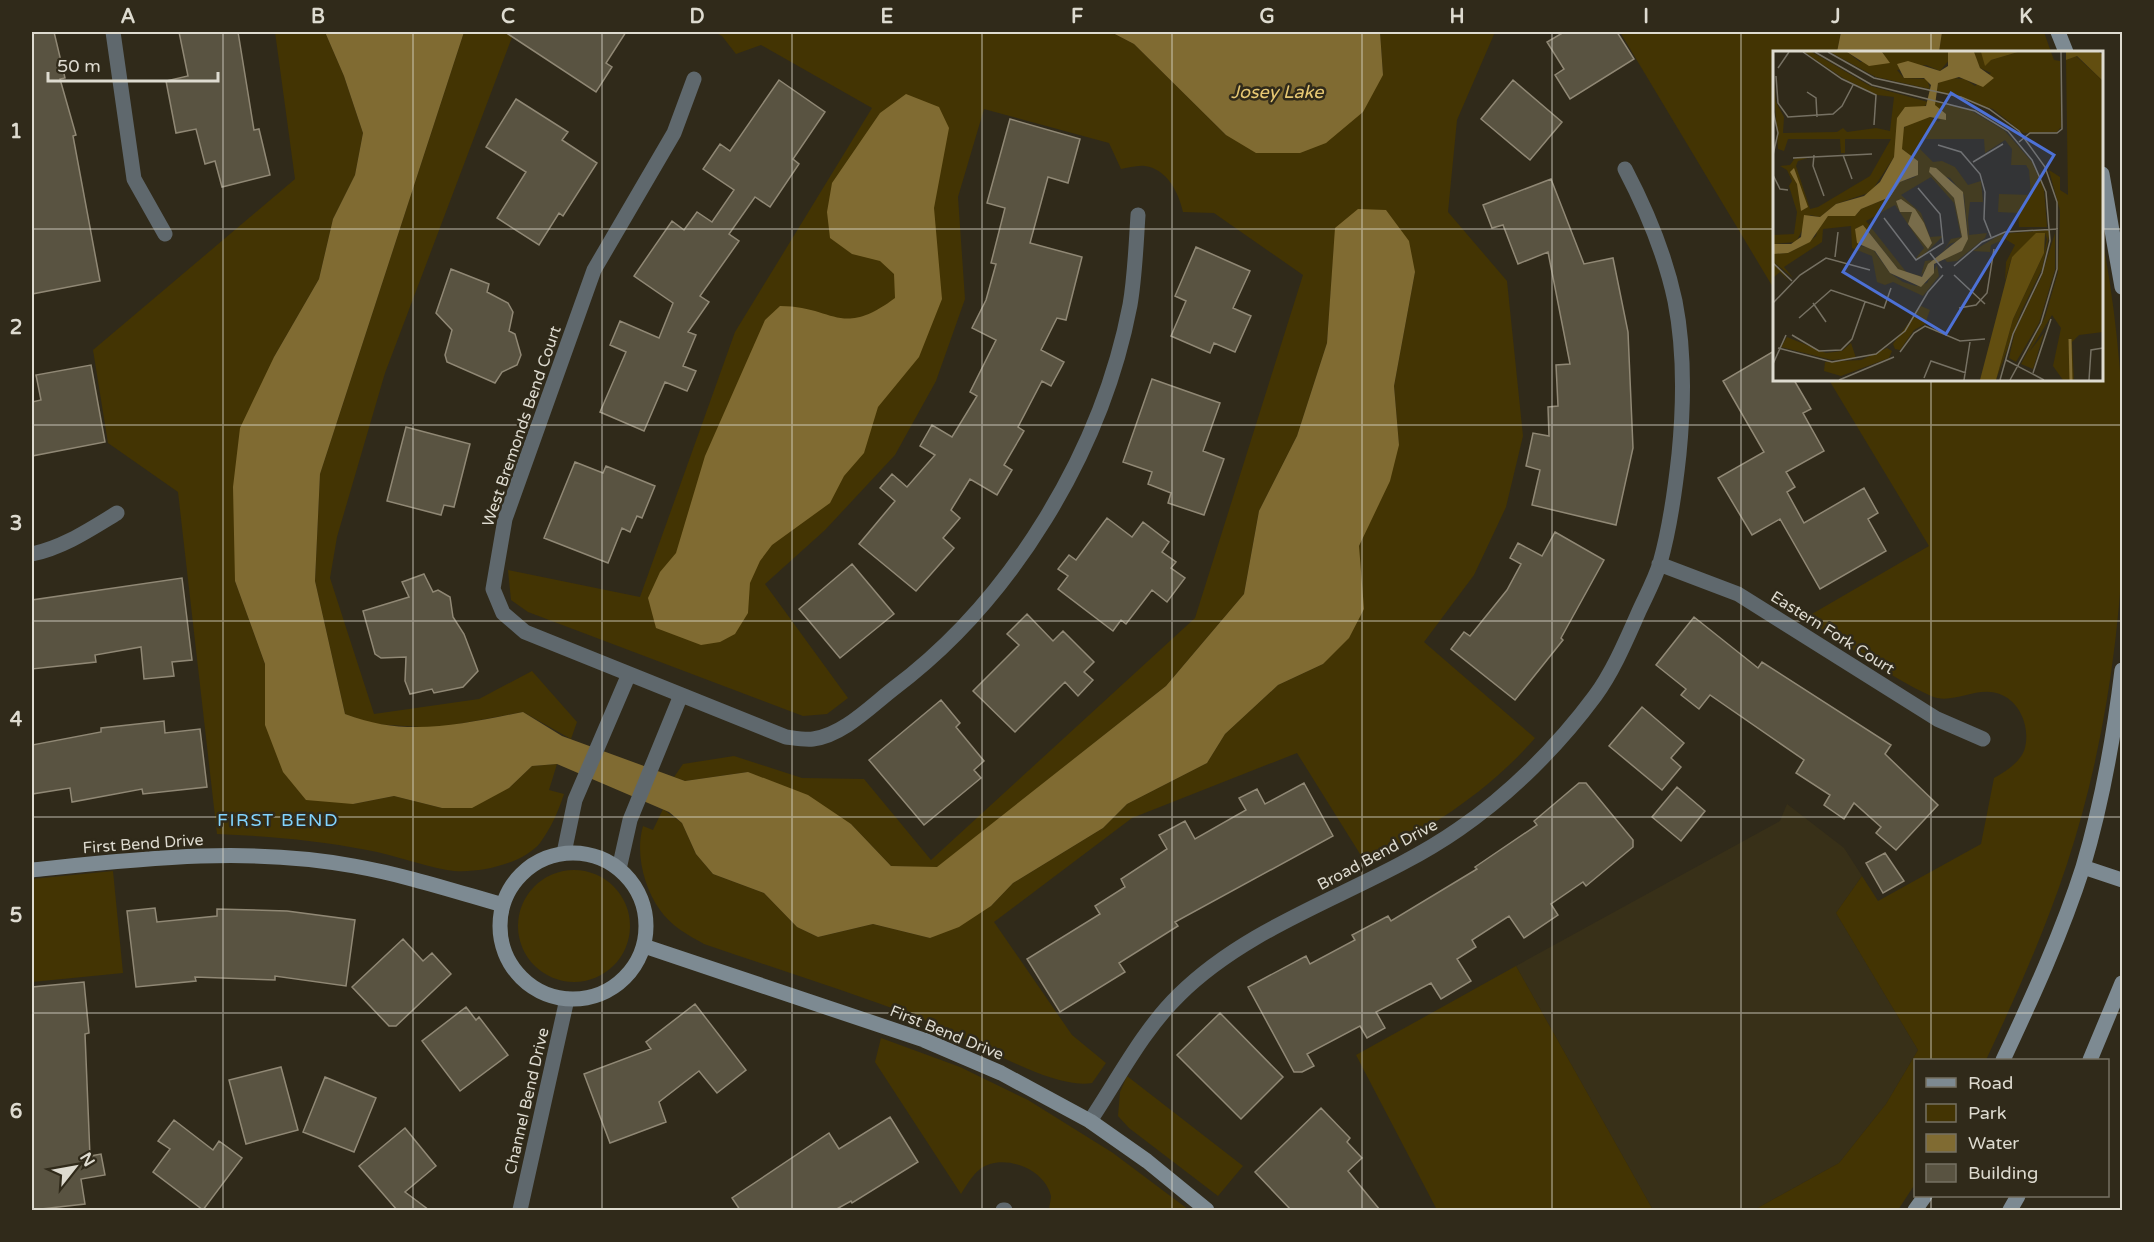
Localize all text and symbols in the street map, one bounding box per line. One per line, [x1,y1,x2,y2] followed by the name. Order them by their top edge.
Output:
[121,5,136,29] text: A
[311,5,325,29] text: B
[501,5,515,29] text: C
[689,5,705,29] text: D
[881,5,894,29] text: E
[1071,5,1083,29] text: F
[1259,5,1275,29] text: G
[1449,5,1465,29] text: H
[1643,5,1649,29] text: I
[1830,5,1841,29] text: J
[2019,5,2033,29] text: K
[48,45,218,83] scale bar
[1773,51,2103,381] inset map
[57,55,101,77] text: 50 m
[1231,81,1324,103] water label: Josey Lake
[10,120,22,144] text: 1
[10,316,22,340] text: 2
[478,323,566,529] street label: West Bremonds Bend Court
[10,512,22,536] text: 3
[1767,587,1898,679] street label: Eastern Fork Court
[10,708,23,732] text: 4
[217,809,339,831] district label: FIRST BEND
[1314,815,1441,895] street label: Broad Bend Drive
[82,830,204,858] street label: First Bend Drive
[10,904,22,928] text: 5
[887,1001,1006,1065] street label: First Bend Drive
[500,1026,554,1177] street label: Channel Bend Drive
[1914,1059,2109,1197] legend
[1968,1072,2013,1094] text: Road
[10,1100,22,1124] text: 6
[1968,1102,2007,1124] text: Park
[1968,1132,2019,1154] text: Water
[45,1137,105,1197] north arrow
[75,1149,99,1170] text: N
[1968,1162,2038,1184] text: Building

